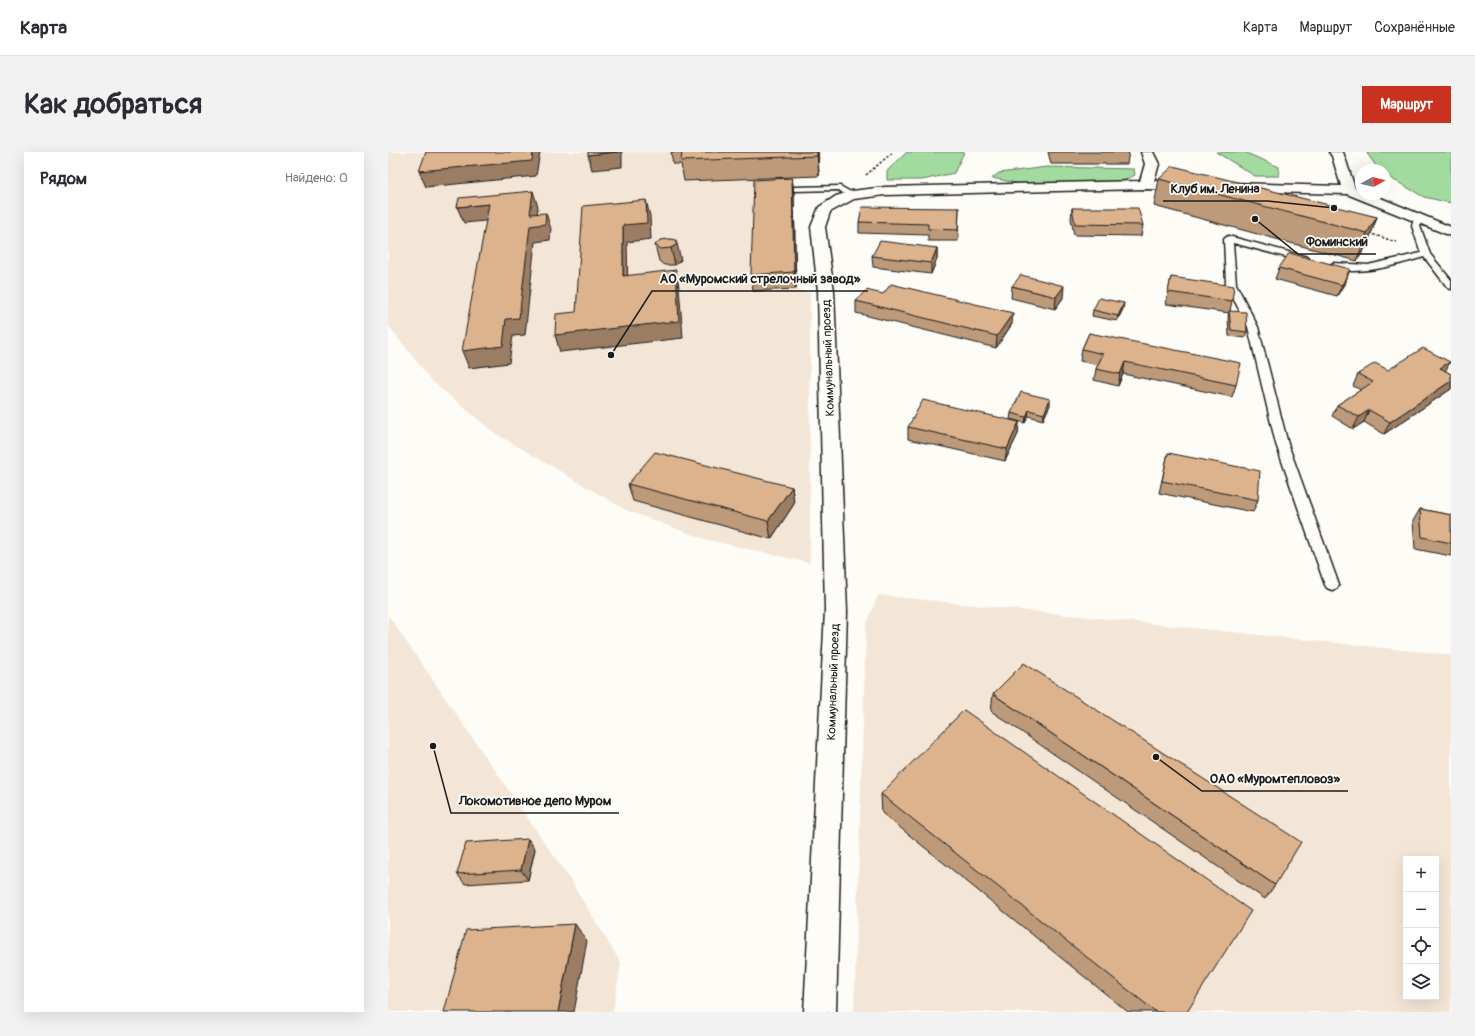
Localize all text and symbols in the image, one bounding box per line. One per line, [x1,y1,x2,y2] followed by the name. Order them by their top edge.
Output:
[20,16,67,40] text: Карта
[1243,19,1278,36] text: Карта
[1300,19,1352,36] text: Маршрут
[1374,19,1455,36] text: Сохранённые
[1362,86,1451,123] button: Маршрут
[24,87,202,122] text: Как добраться
[1355,164,1391,200] north arrow
[40,168,87,189] text: Рядом
[285,170,348,186] text: Найдено: 0
[1163,176,1268,201] callout: Клуб им. Ленина
[1170,181,1260,197] text: Клуб им. Ленина
[1298,229,1376,254] callout: Фоминский
[1305,234,1368,250] text: Фоминский
[652,266,868,291] callout: АО «Муромский стрелочный завод»
[660,271,861,287] text: АО «Муромский стрелочный завод»
[819,299,838,417] street label: Коммунальный проезд
[824,623,843,741] street label: Коммунальный проезд
[1202,766,1348,791] callout: ОАО «Муромтепловоз»
[1210,771,1341,787] text: ОАО «Муромтепловоз»
[451,788,619,813] callout: Локомотивное депо Муром
[458,793,612,809] text: Локомотивное депо Муром
[1403,856,1439,1000] map controls
[1403,856,1439,892] button: +
[1403,892,1439,928] button: −
[1403,928,1439,964] button: locate
[1403,964,1439,1000] button: layers

